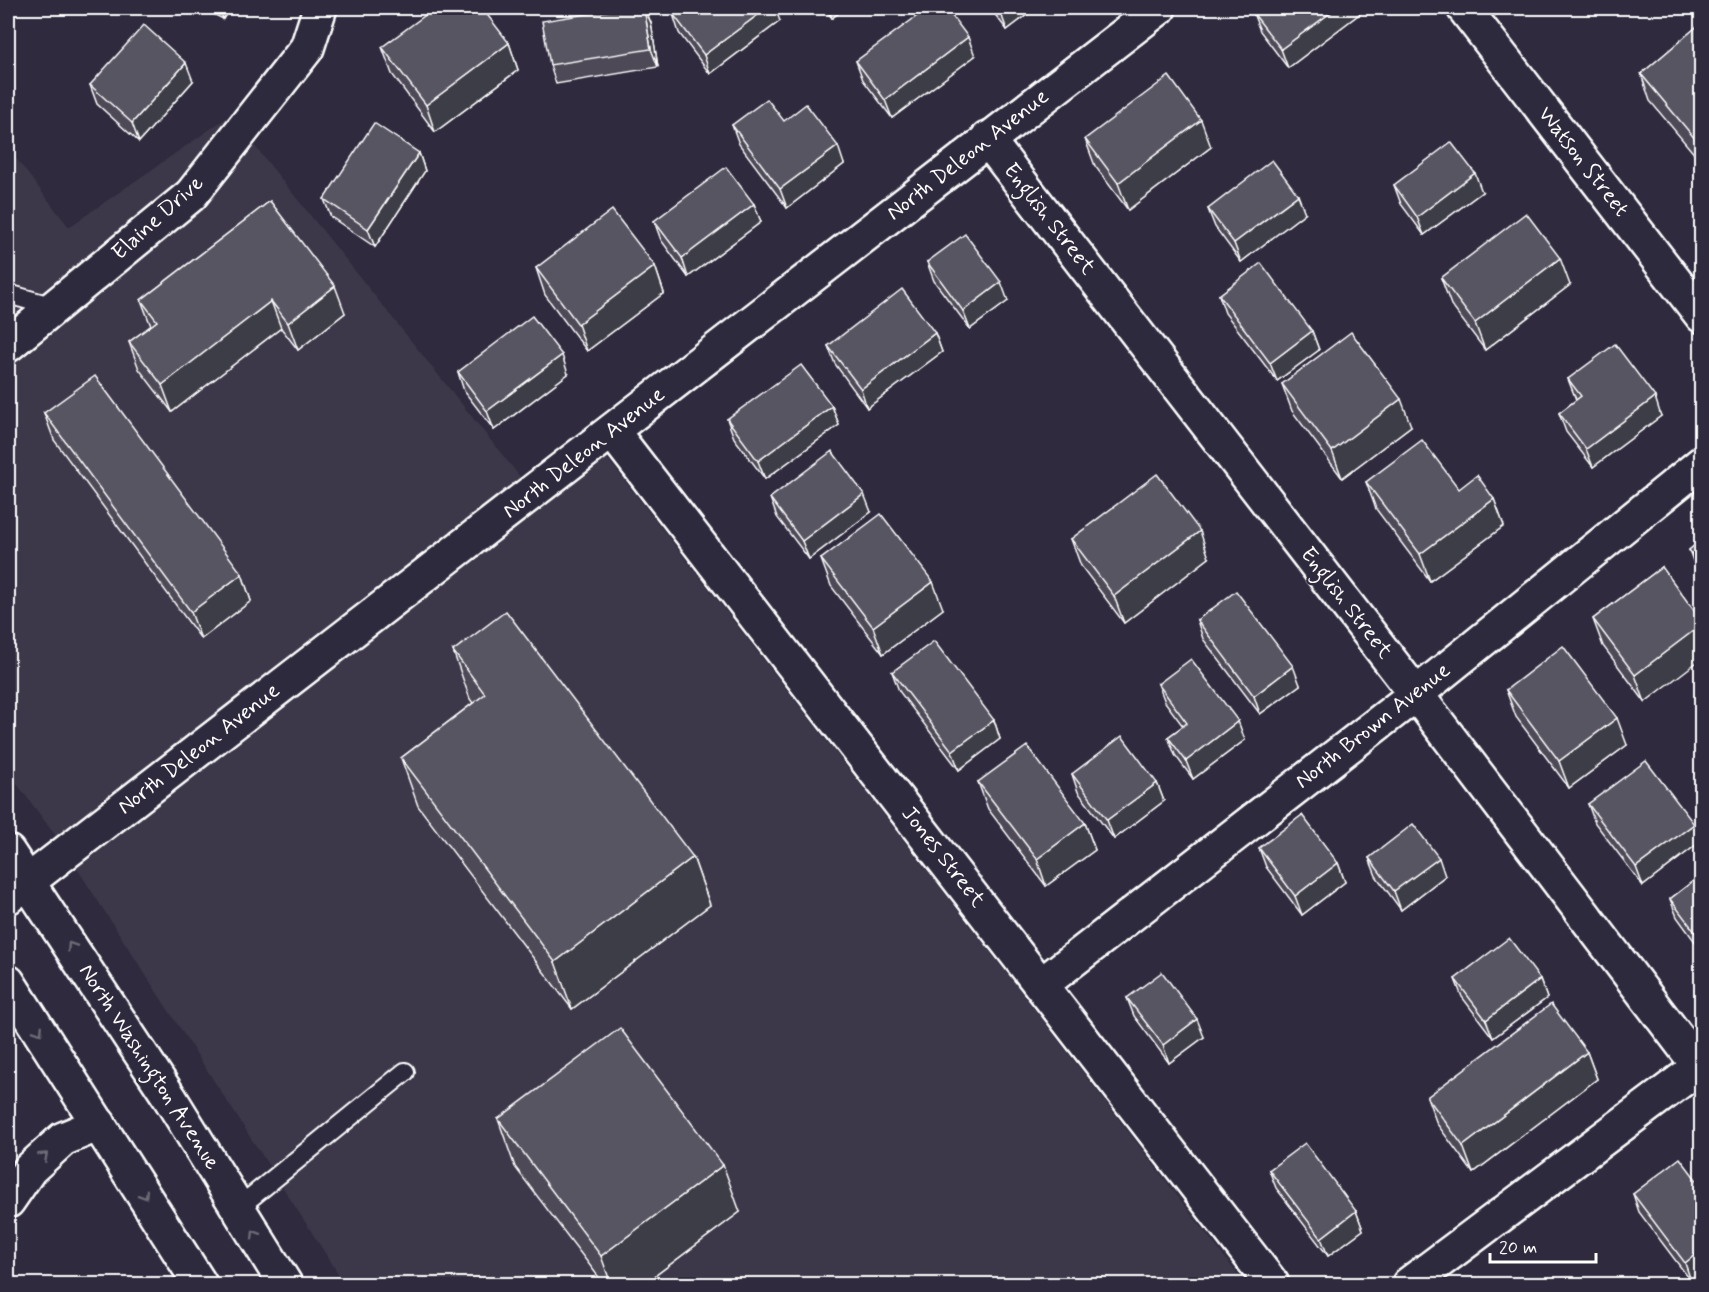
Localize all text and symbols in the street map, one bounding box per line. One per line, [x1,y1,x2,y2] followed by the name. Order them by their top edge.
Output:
[881,83,1055,227] street label: North Deleon Avenue
[1531,101,1635,223] street label: Watson Street
[994,157,1101,282] street label: English Street
[106,169,210,267] street label: Elaine Drive
[497,381,671,525] street label: North Deleon Avenue
[1291,541,1398,666] street label: English Street
[1290,657,1456,795] street label: North Brown Avenue
[112,677,286,821] street label: North Deleon Avenue
[895,801,991,913] street label: Jones Street
[67,942,78,953] one-way arrow
[69,959,226,1177] street label: North Washington Avenue
[32,1025,44,1035] one-way arrow
[37,1152,48,1163] one-way arrow
[137,1189,148,1200] one-way arrow
[1490,1226,1596,1264] scale bar
[251,1230,262,1240] one-way arrow
[1499,1236,1537,1260] text: 20 m

